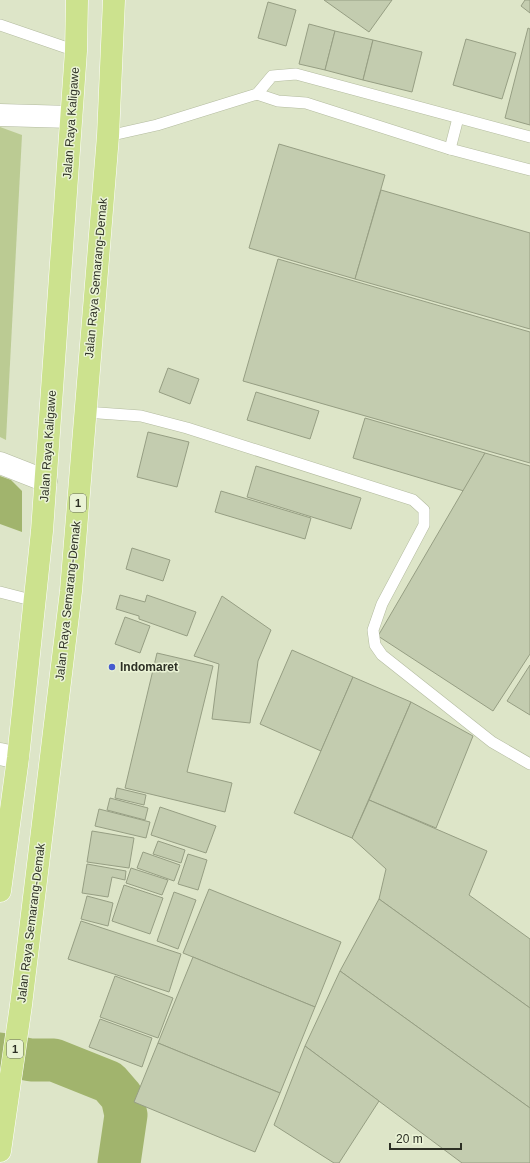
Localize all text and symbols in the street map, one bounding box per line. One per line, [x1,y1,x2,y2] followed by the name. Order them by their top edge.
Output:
[60,66,82,179] street label: Jalan Raya Kaligawe
[82,196,110,359] street label: Jalan Raya Semarang-Demak
[37,389,59,502] street label: Jalan Raya Kaligawe
[70,494,86,512] road number: 1
[53,519,83,682] street label: Jalan Raya Semarang-Demak
[120,660,178,674] place label: Indomaret
[107,662,117,672] marker: Indomaret
[14,841,48,1004] street label: Jalan Raya Semarang-Demak
[7,1040,23,1058] road number: 1
[390,1125,461,1151] scale bar
[396,1132,423,1146] text: 20 m

